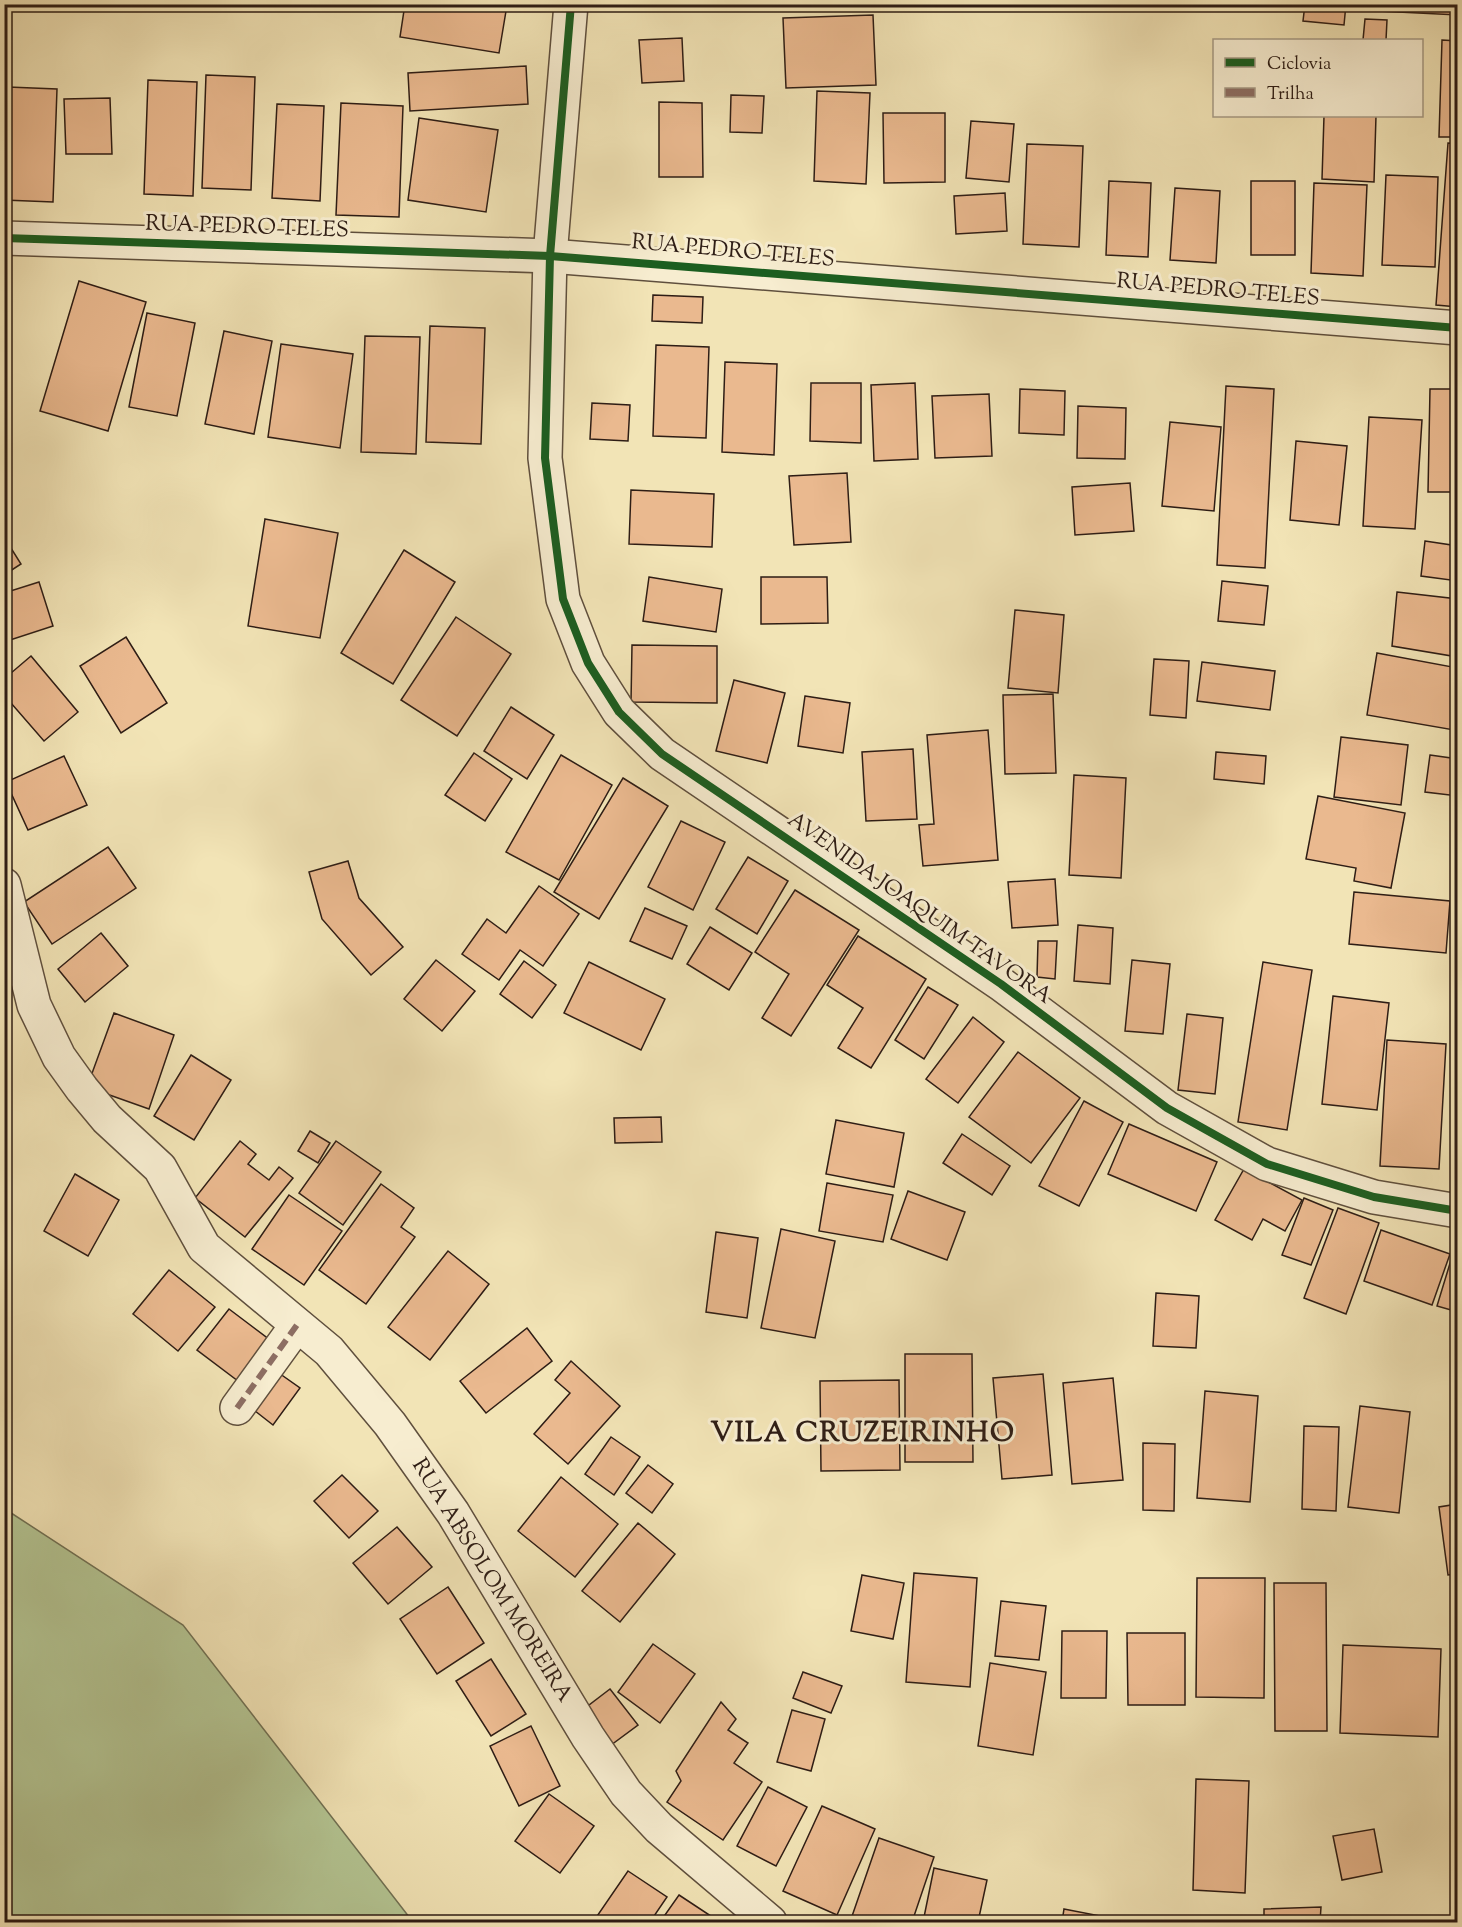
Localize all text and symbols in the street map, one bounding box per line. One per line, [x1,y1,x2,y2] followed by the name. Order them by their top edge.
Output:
[1213,39,1423,117] legend
[1267,52,1331,78] text: Ciclovia
[1267,82,1314,108] text: Trilha
[145,208,349,248] street label: RUA PEDRO TELES
[630,227,836,277] street label: RUA PEDRO TELES
[1115,266,1321,316] street label: RUA PEDRO TELES
[780,805,1058,1013] street label: AVENIDA JOAQUIM TAVORA
[711,1414,1015,1454] district label: VILA CRUZEIRINHO
[403,1453,579,1709] street label: RUA ABSOLOM MOREIRA

